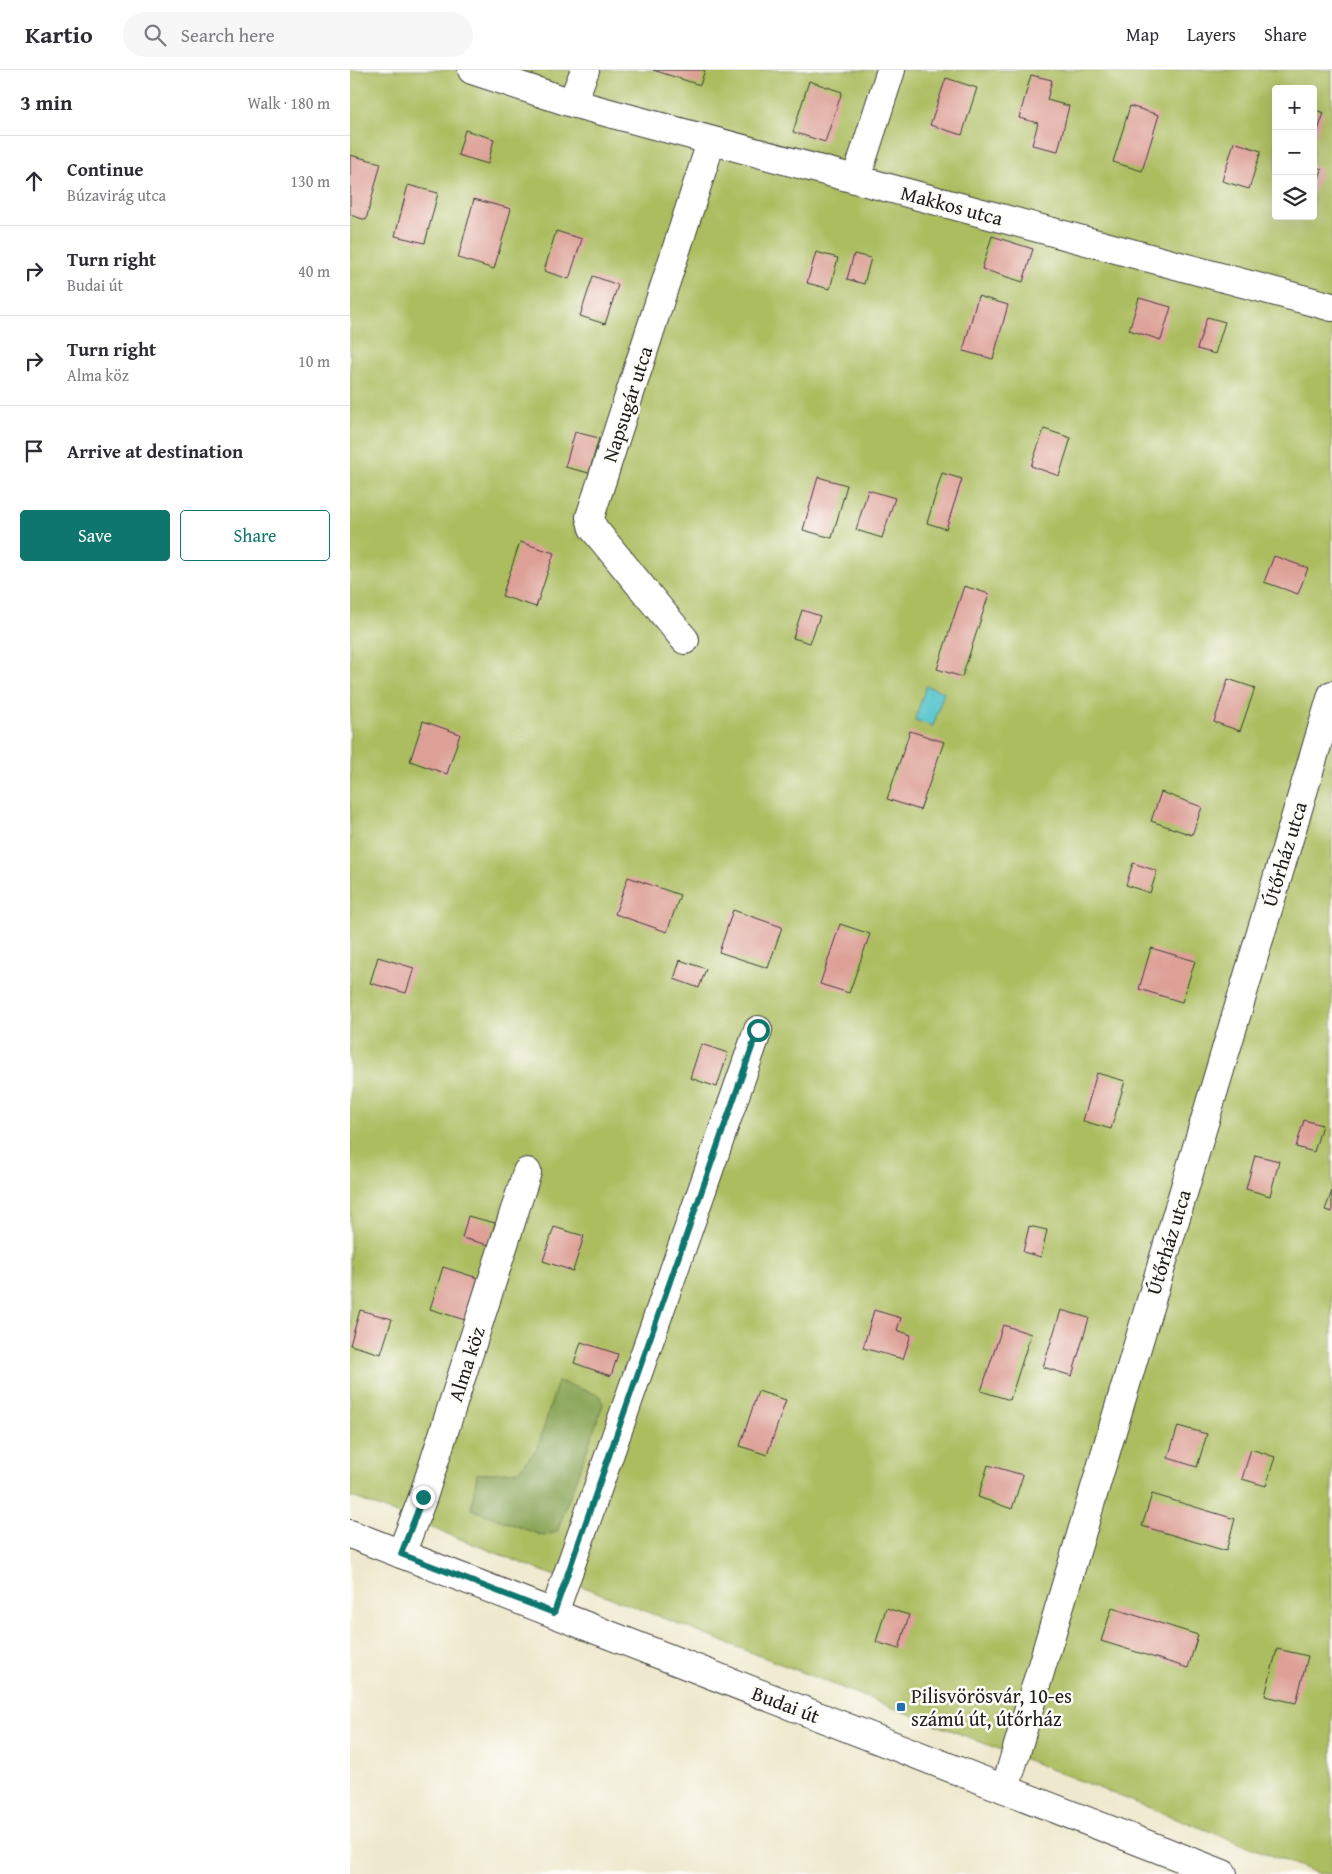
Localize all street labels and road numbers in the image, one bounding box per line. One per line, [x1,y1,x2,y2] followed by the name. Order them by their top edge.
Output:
[898,177,1007,233] street label: Makkos utca
[595,342,660,466] street label: Napsugár utca
[1254,797,1314,910] street label: Útőrház utca
[1138,1185,1198,1298] street label: Útőrház utca
[440,1323,492,1405] street label: Alma köz
[748,1678,824,1730] street label: Budai út

